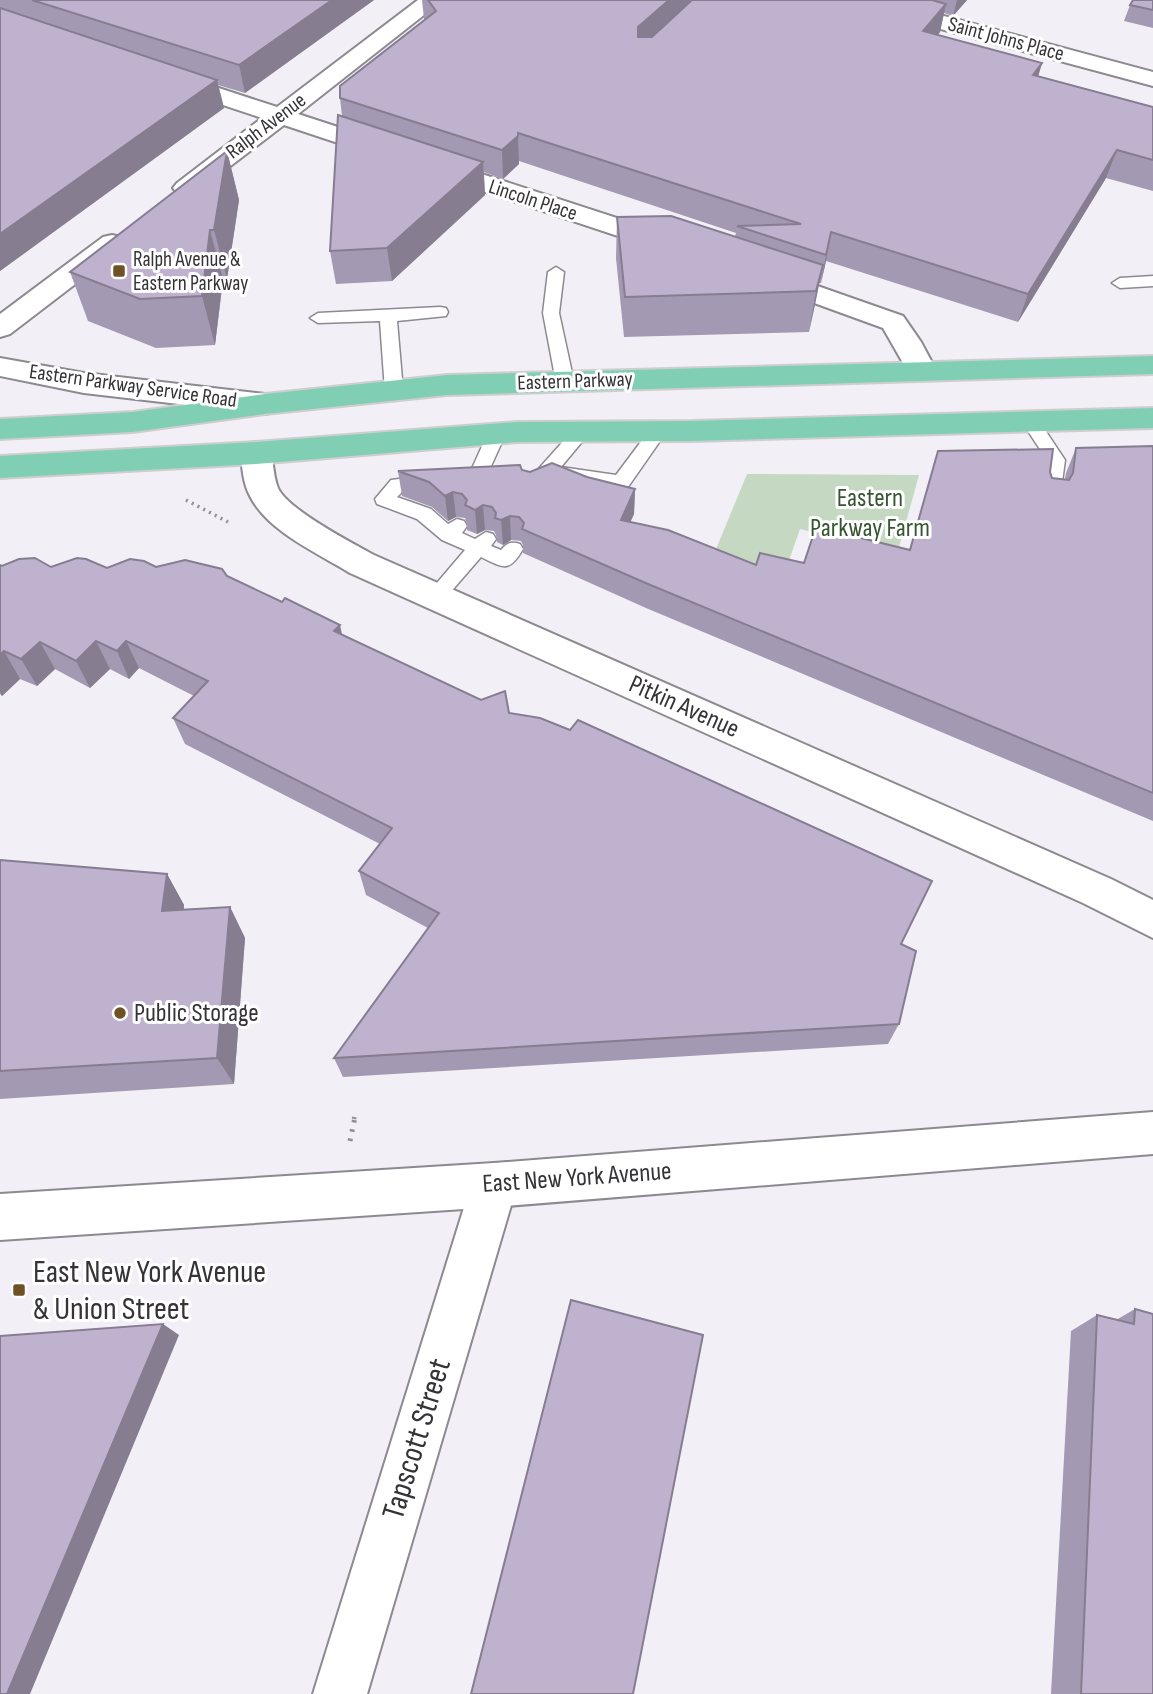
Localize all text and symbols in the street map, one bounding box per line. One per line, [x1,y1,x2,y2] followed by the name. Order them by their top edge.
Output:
[945,11,1067,67] street label: Saint Johns Place
[221,88,311,164] street label: Ralph Avenue
[486,174,580,226] street label: Lincoln Place
[133,247,248,296] place label: Ralph Avenue & Eastern Parkway
[111,263,127,279] marker: Ralph Avenue & Eastern Parkway
[28,359,238,413] street label: Eastern Parkway Service Road
[517,366,633,396] street label: Eastern Parkway
[810,483,930,544] park label: Eastern Parkway Farm
[624,669,744,745] street label: Pitkin Avenue
[134,998,259,1029] place label: Public Storage
[112,1005,128,1021] marker: Public Storage
[481,1156,673,1200] street label: East New York Avenue
[33,1253,266,1329] place label: East New York Avenue & Union Street
[11,1282,27,1298] marker: East New York Avenue & Union Street
[374,1354,460,1524] street label: Tapscott Street

